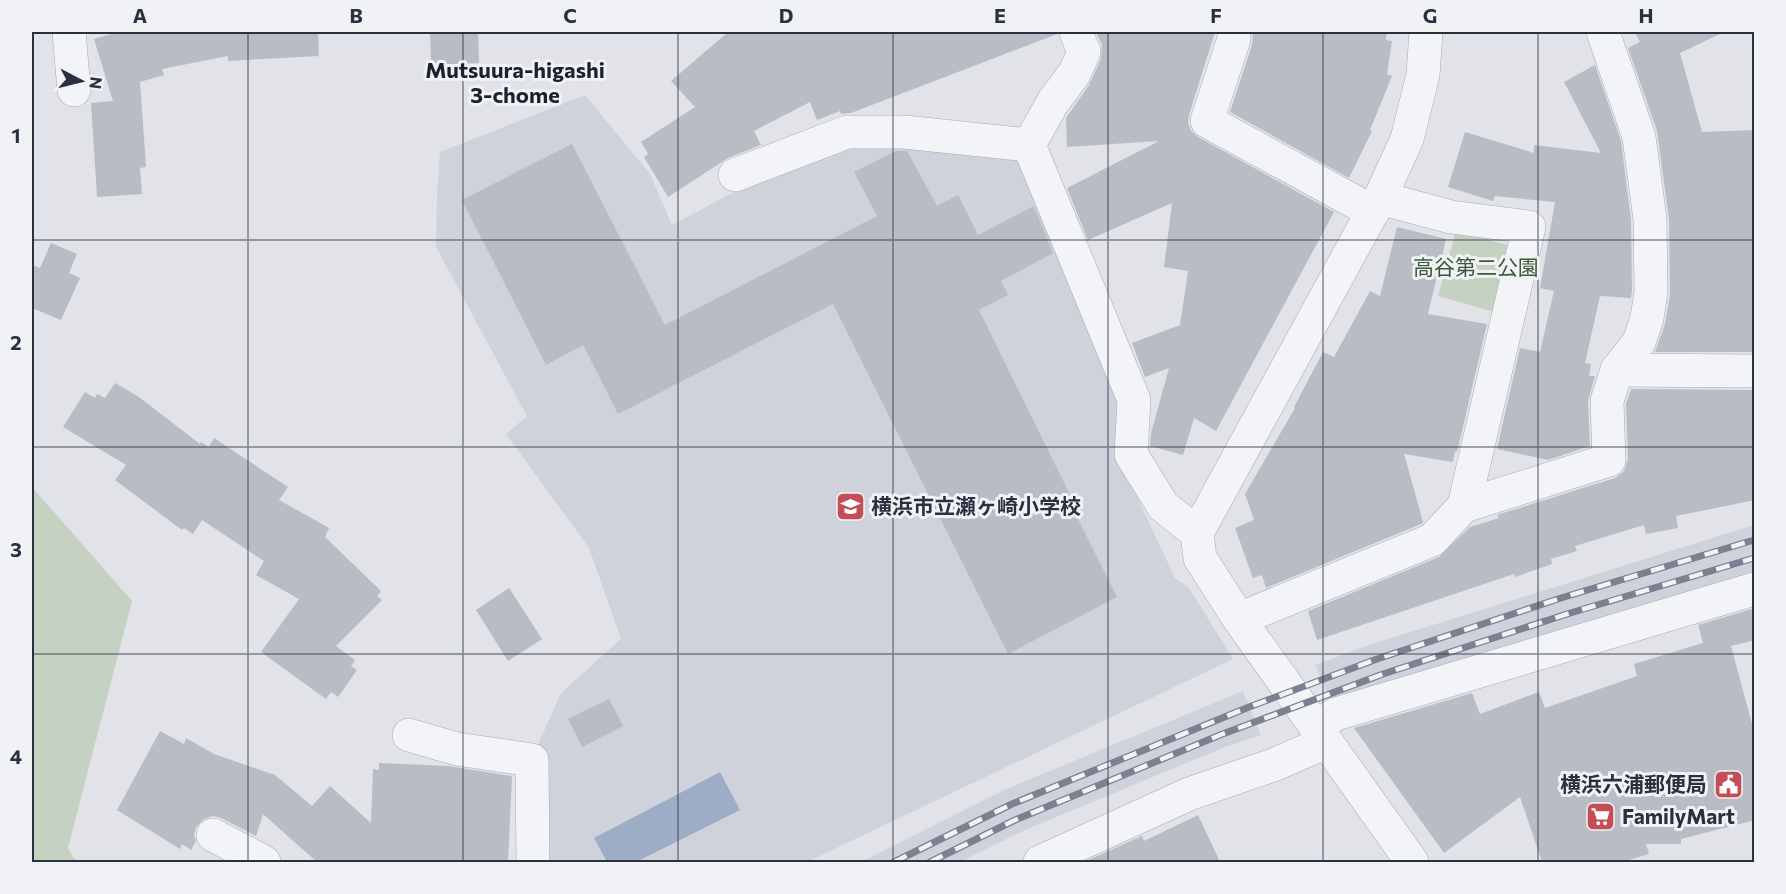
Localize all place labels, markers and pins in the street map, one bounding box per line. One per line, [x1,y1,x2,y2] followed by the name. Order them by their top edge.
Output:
[834,491,866,523] school or university icon: 横浜市立瀬ヶ崎小学校
[871,493,1081,518] place label: 横浜市立瀬ヶ崎小学校
[1712,769,1744,801] public building icon: 横浜六浦郵便局
[1560,771,1707,796] place label: 横浜六浦郵便局
[1585,801,1617,833] supermarket icon: FamilyMart
[1622,803,1735,828] place label: FamilyMart

